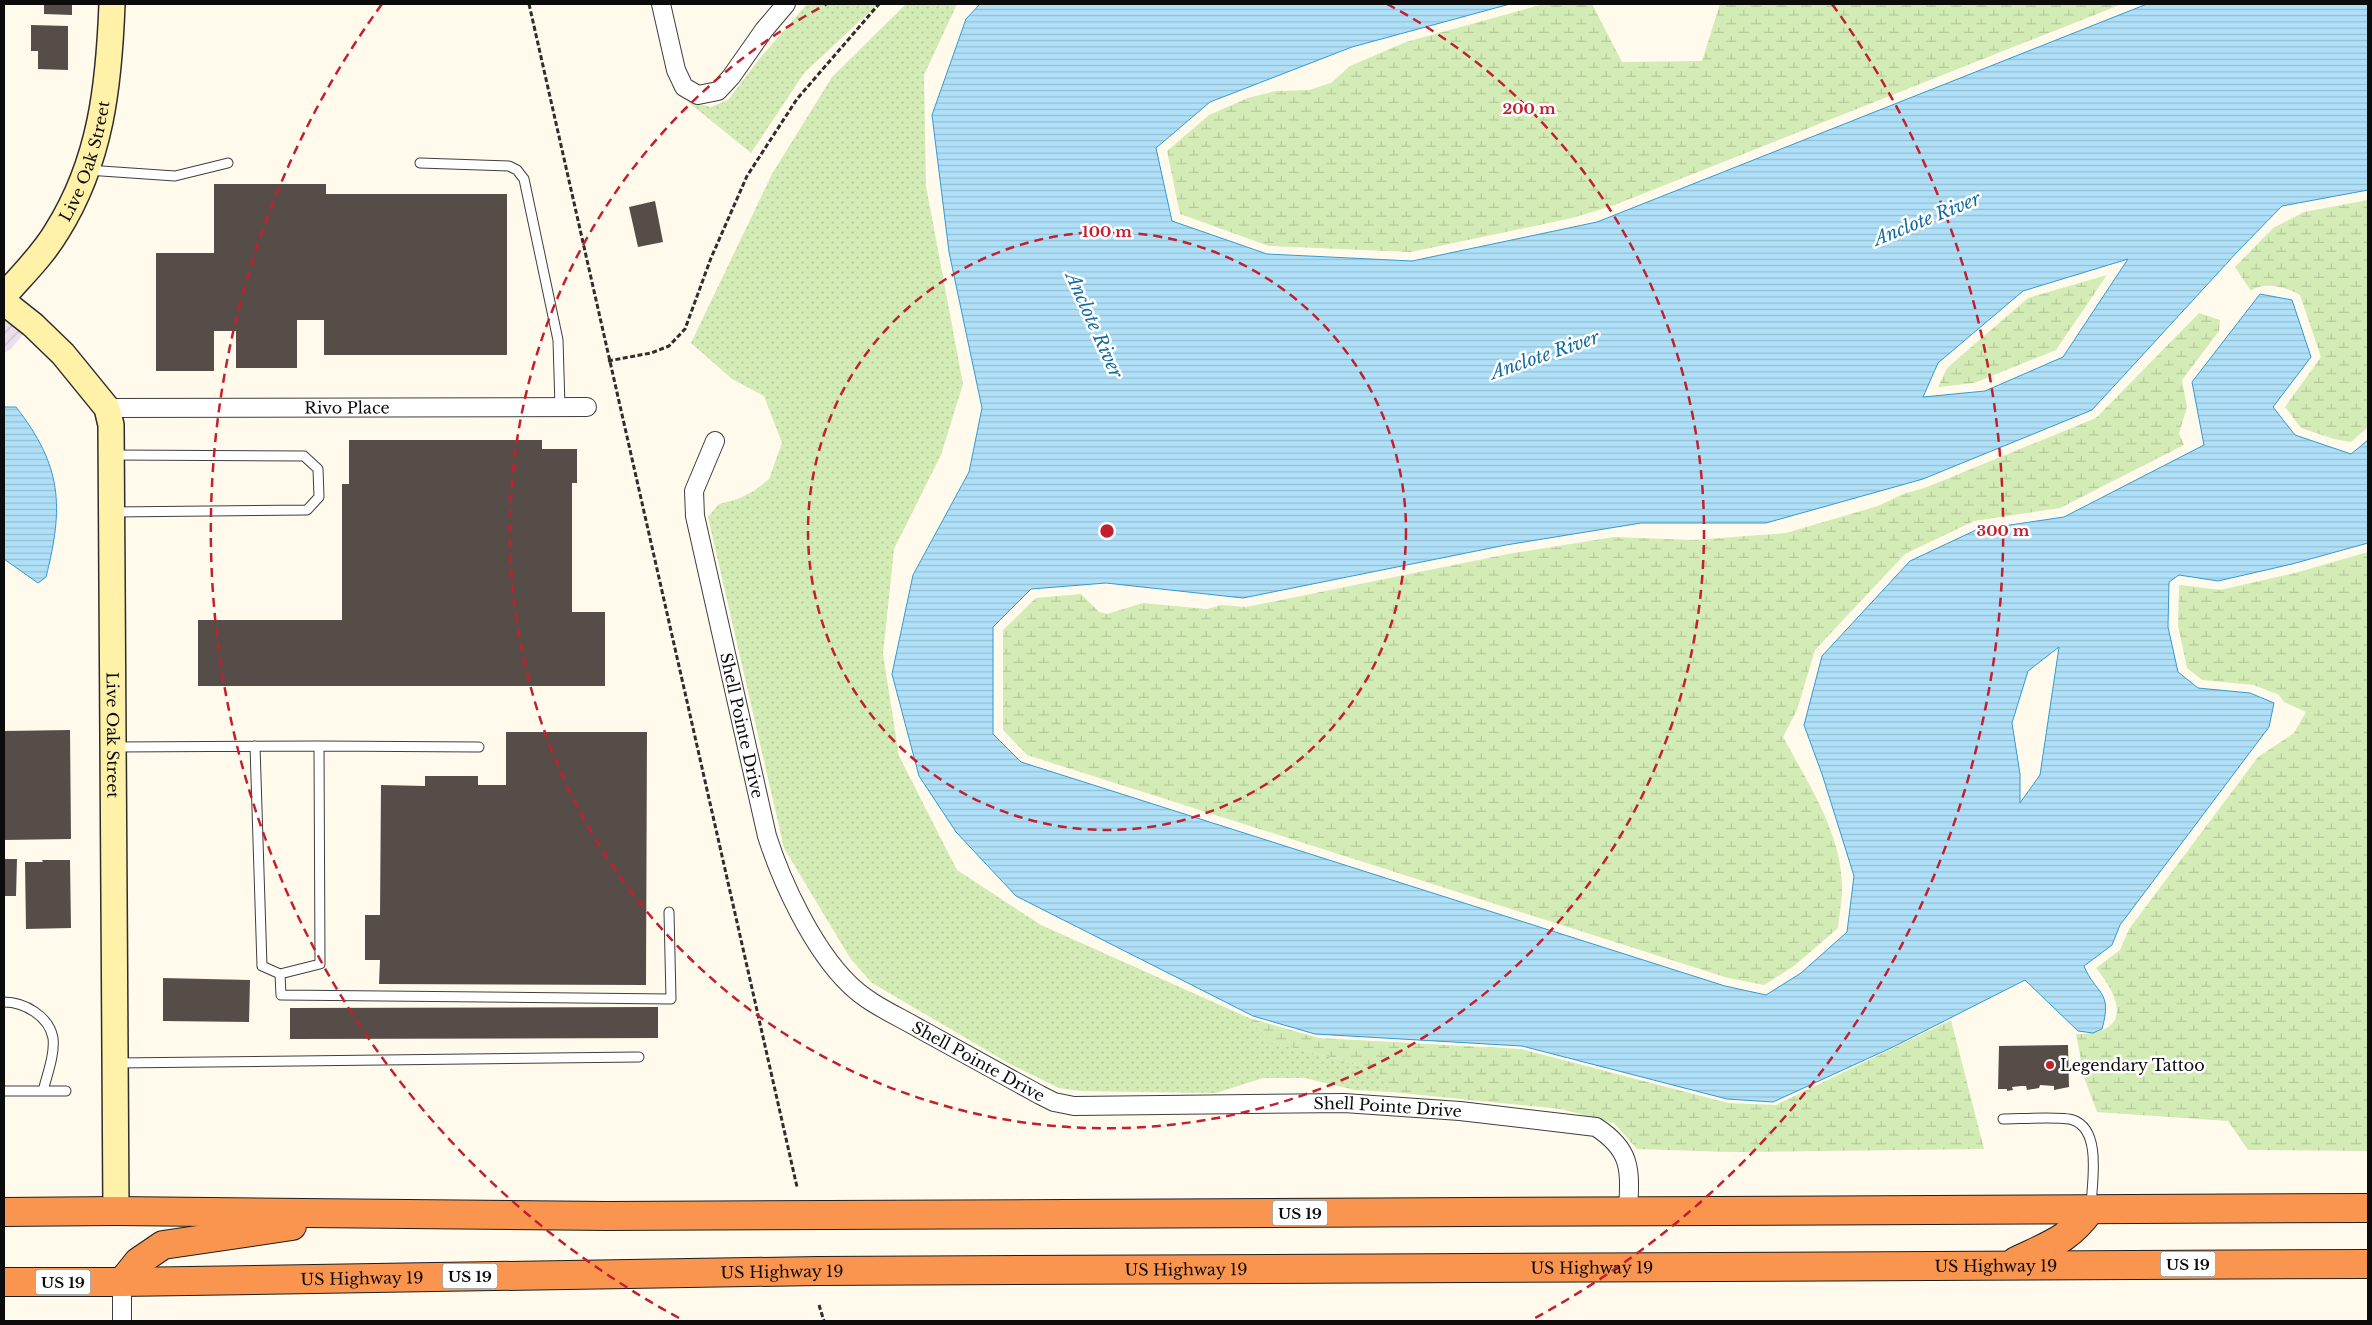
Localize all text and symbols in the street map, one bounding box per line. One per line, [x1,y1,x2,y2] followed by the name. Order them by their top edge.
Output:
[55,99,114,225] street label: Live Oak Street
[1503,99,1556,118] text: 200 m
[1868,187,1984,251] water label: Anclote River
[1082,222,1132,241] text: 100 m
[1060,267,1127,382] water label: Anclote River
[1486,326,1603,385] water label: Anclote River
[304,397,390,418] street label: Rivo Place
[1977,521,2030,540] text: 300 m
[1098,522,1116,540] centre of rings
[716,651,768,800] street label: Shell Pointe Drive
[103,672,123,798] street label: Live Oak Street
[909,1017,1049,1106] street label: Shell Pointe Drive
[2060,1055,2205,1075] place label: Legendary Tattoo
[2044,1059,2056,1071] marker: Legendary Tattoo
[1313,1093,1463,1121] street label: Shell Pointe Drive
[1272,1200,1328,1226] road number: US 19
[2160,1252,2216,1276] road number: US 19
[1934,1255,2057,1276] street label: US Highway 19
[1530,1257,1653,1278] street label: US Highway 19
[1124,1259,1247,1280] street label: US Highway 19
[720,1261,843,1283] street label: US Highway 19
[442,1264,498,1288] road number: US 19
[300,1267,424,1289] street label: US Highway 19
[36,1270,90,1294] road number: US 19

